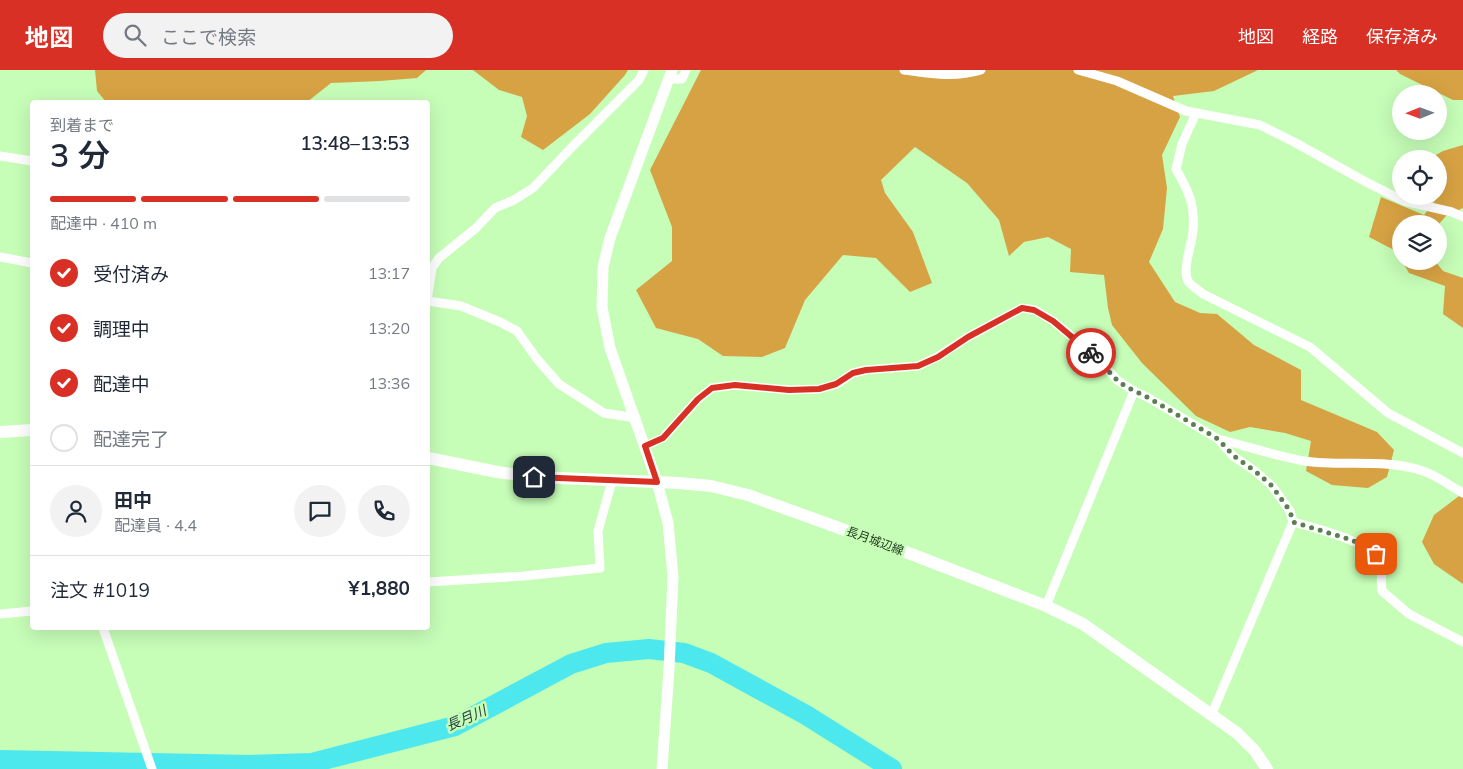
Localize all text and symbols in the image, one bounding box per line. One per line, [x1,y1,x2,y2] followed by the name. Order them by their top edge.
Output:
[103,13,453,58] search box
[121,21,149,49] icon: search
[25,22,73,52] text: 地図
[161,25,256,49] text: ここで検索
[1238,25,1274,48] text: 地図
[1302,25,1338,48] text: 経路
[1366,25,1438,48] text: 保存済み
[1392,85,1448,140] north arrow
[1392,85,1447,270] map controls
[50,115,114,135] text: 到着まで
[300,131,410,155] text: 13:48–13:53
[50,135,110,175] text: 3 分
[1392,150,1447,205] button: locate
[50,213,157,233] text: 配達中 · 410 m
[1392,215,1447,270] button: layers
[50,259,78,287] icon: check
[93,262,169,286] text: 受付済み
[368,263,410,283] text: 13:17
[50,314,78,342] icon: check
[93,317,150,341] text: 調理中
[368,318,410,338] text: 13:20
[1066,328,1116,378] courier
[1077,339,1105,367] icon: bike
[50,369,78,397] icon: check
[93,372,150,396] text: 配達中
[368,373,410,393] text: 13:36
[93,427,169,451] text: 配達完了
[513,456,555,498] pin
[520,463,548,491] icon: home
[50,485,102,537] button: person
[294,485,346,537] button: chat
[358,485,410,537] button: phone
[114,488,152,512] text: 田中
[114,515,197,535] text: 配達員 · 4.4
[844,523,906,558] street label: 長月城辺線
[1355,533,1397,575] pin
[1362,540,1390,568] icon: bag
[348,576,410,600] text: ¥1,880
[50,578,150,602] text: 注文 #1019
[443,700,491,735] water label: 長月川

